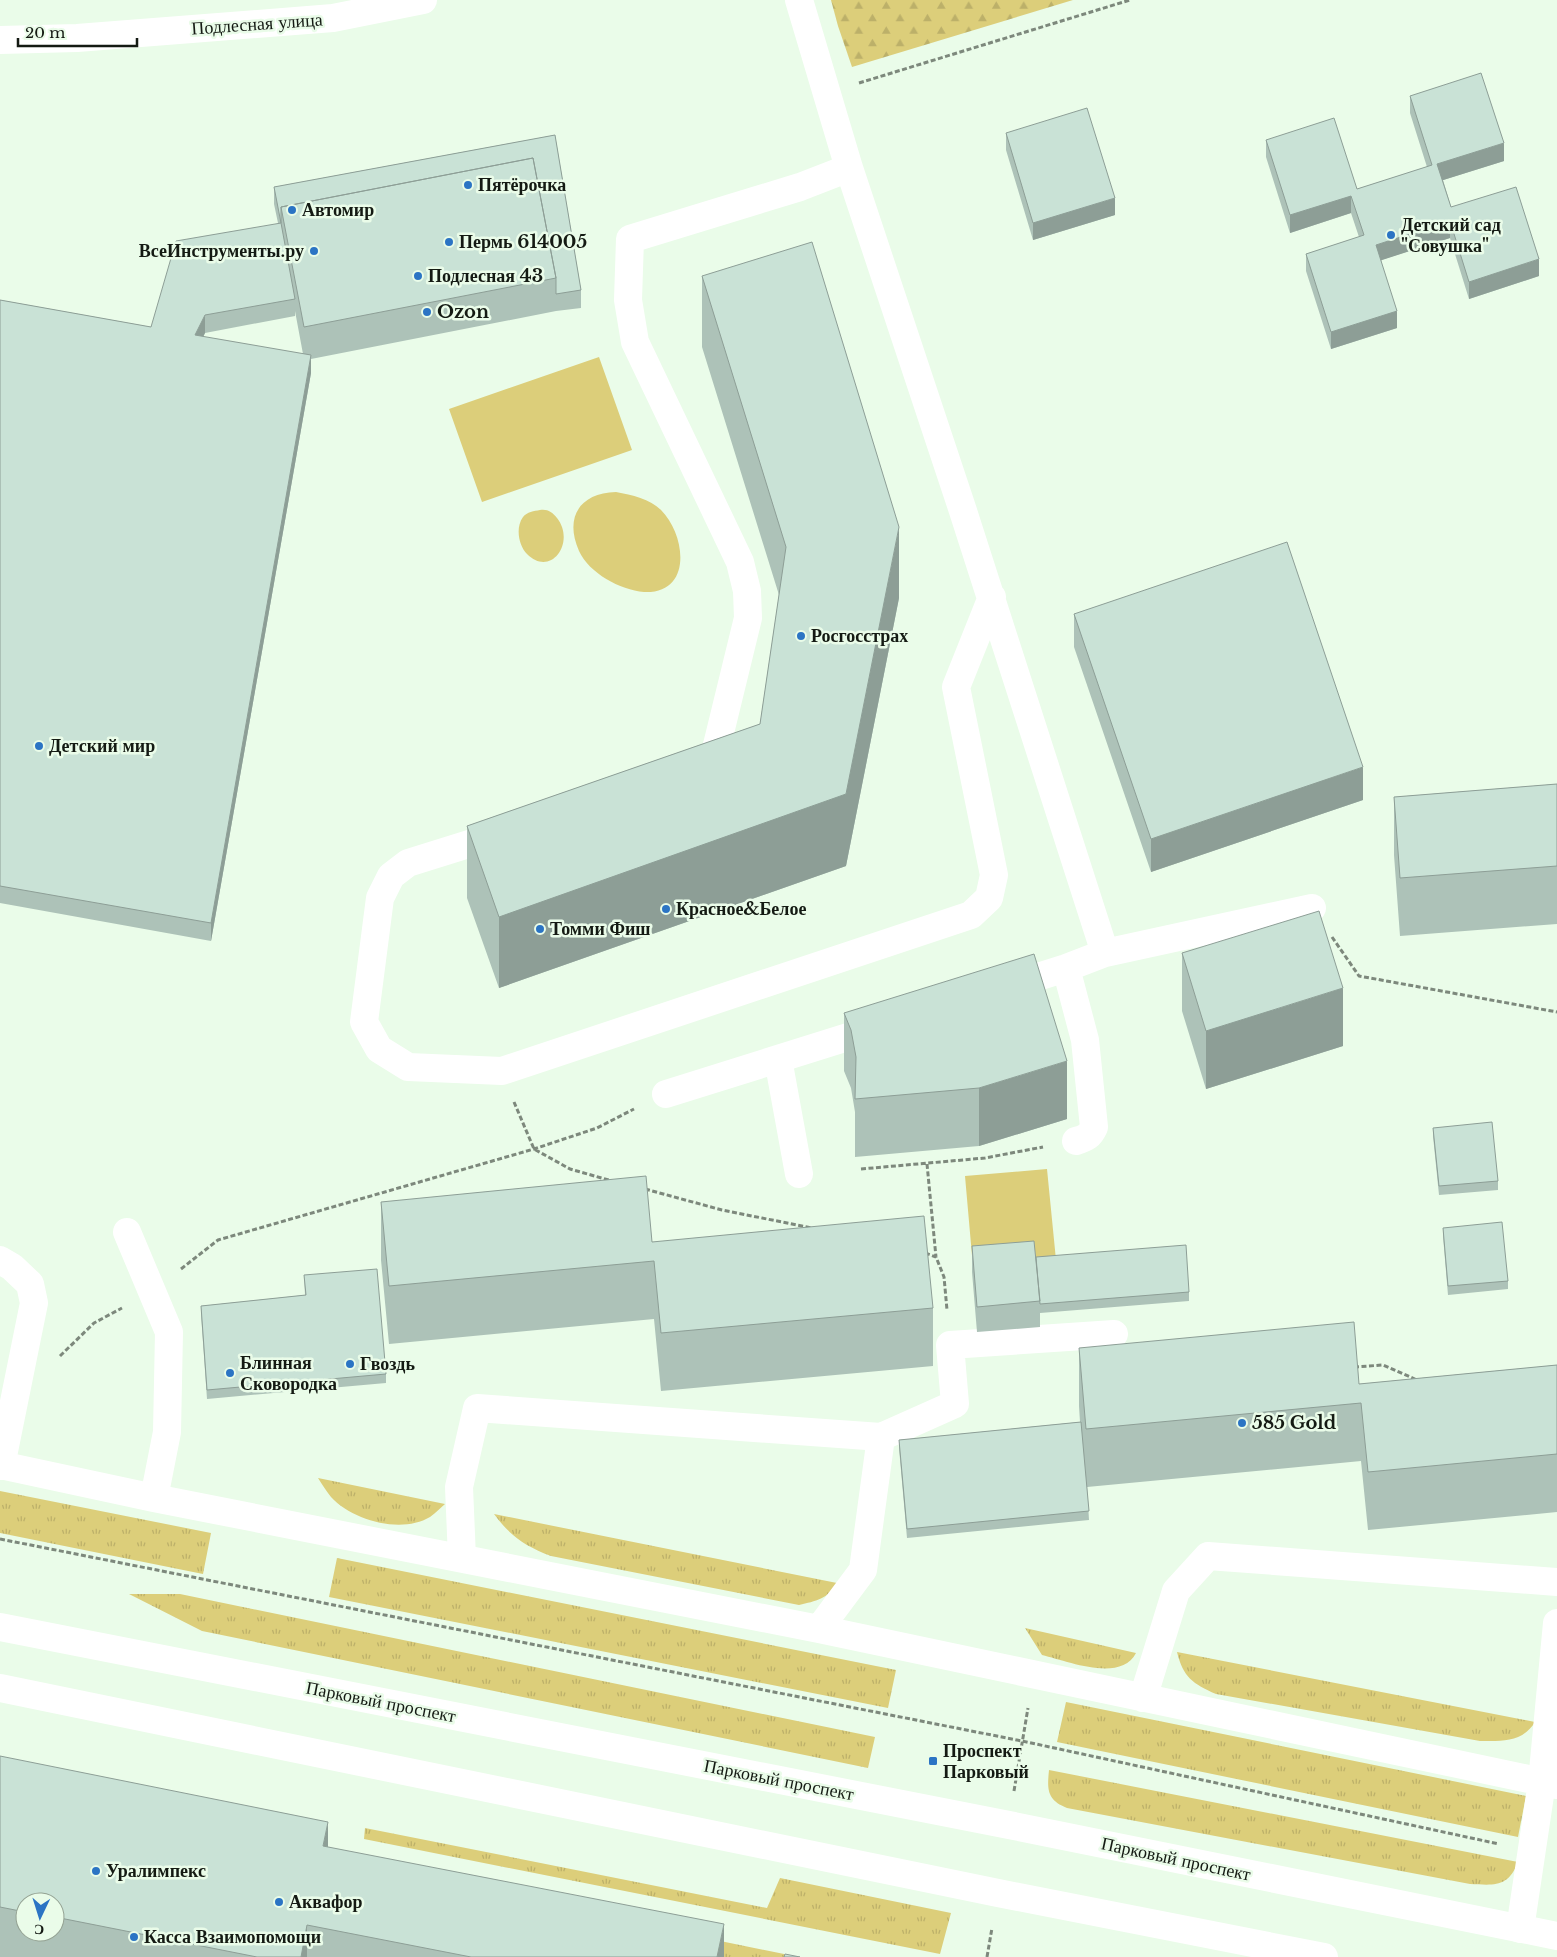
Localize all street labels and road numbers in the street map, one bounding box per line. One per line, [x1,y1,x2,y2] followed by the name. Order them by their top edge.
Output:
[191,8,323,40] street label: Подлесная улица
[304,1677,458,1727] street label: Парковый проспект
[702,1755,856,1805] street label: Парковый проспект
[1099,1832,1253,1886] street label: Парковый проспект

